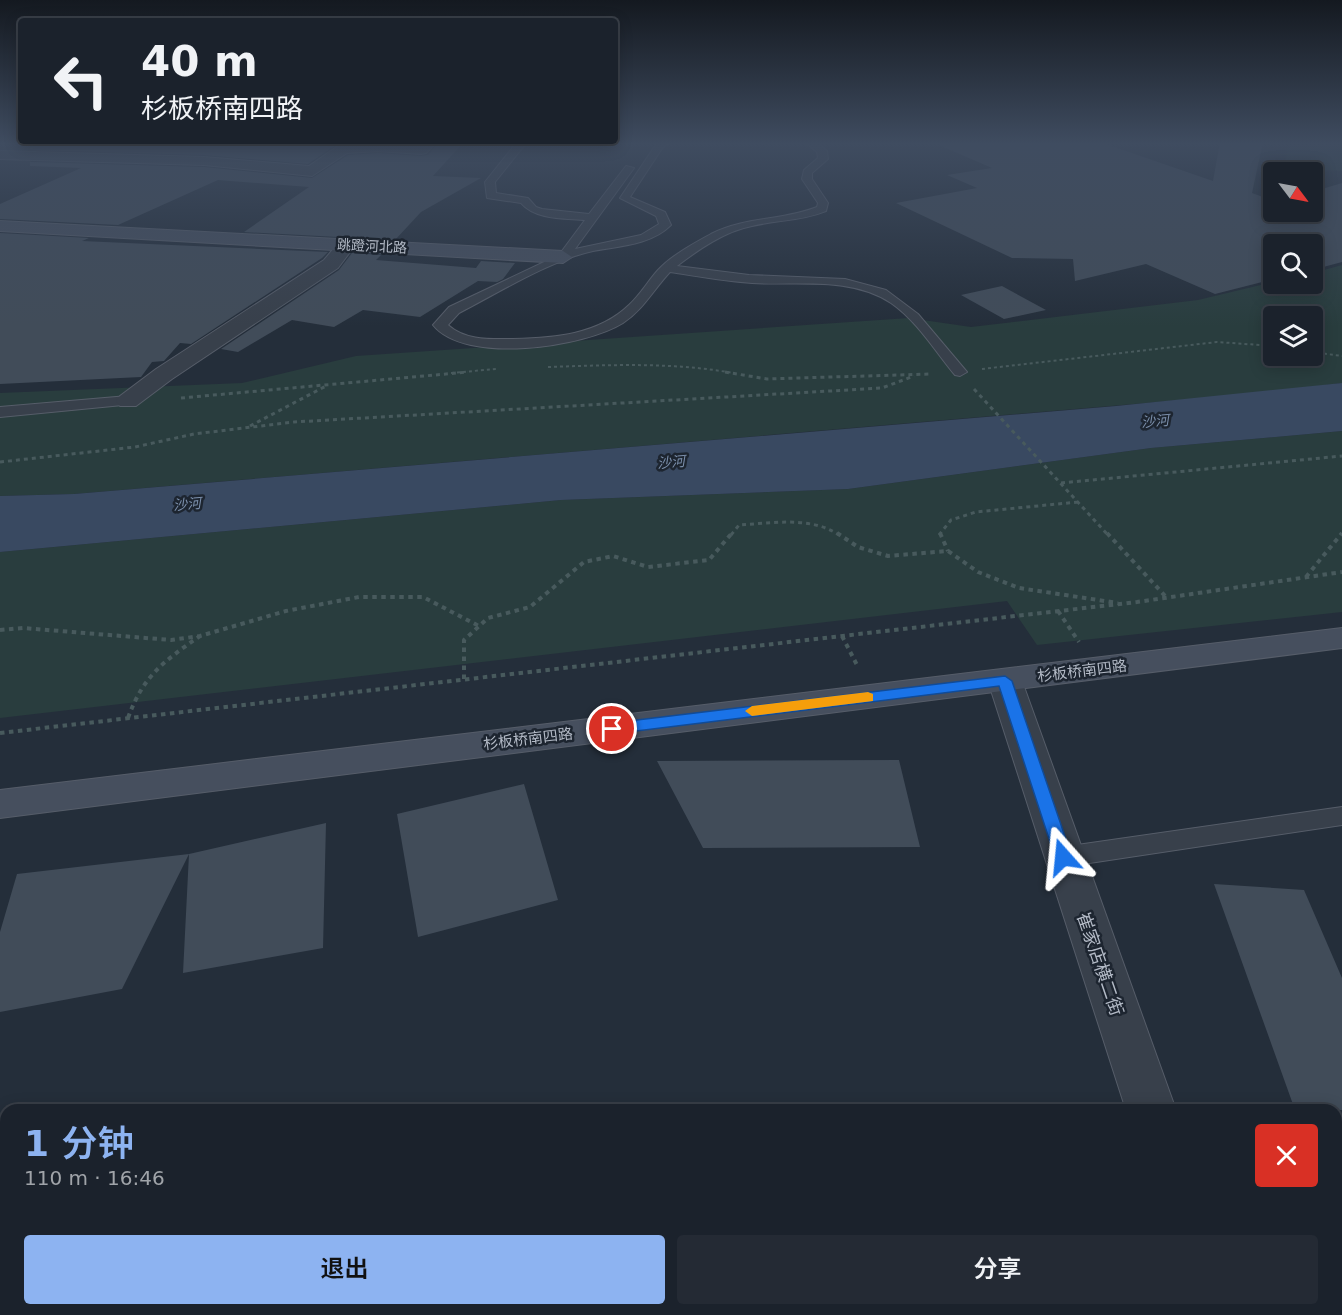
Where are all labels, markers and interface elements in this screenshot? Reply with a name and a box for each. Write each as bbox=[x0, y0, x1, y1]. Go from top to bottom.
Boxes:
text: 40 m bbox=[141, 37, 258, 86]
icon: left bbox=[42, 42, 120, 120]
text: 杉板桥南四路 bbox=[141, 93, 303, 124]
north arrow bbox=[1263, 162, 1323, 222]
map controls bbox=[1263, 162, 1323, 366]
button: search bbox=[1263, 234, 1323, 294]
street label: 跳蹬河北路 bbox=[337, 236, 407, 256]
button: layers bbox=[1263, 306, 1323, 366]
water label: 沙河 bbox=[1140, 412, 1173, 430]
water label: 沙河 bbox=[656, 453, 689, 471]
water label: 沙河 bbox=[172, 495, 205, 513]
street label: 杉板桥南四路 bbox=[1036, 657, 1128, 685]
pin bbox=[586, 703, 637, 754]
icon: arrive bbox=[595, 712, 628, 745]
street label: 杉板桥南四路 bbox=[482, 725, 574, 753]
position arrow bbox=[1031, 825, 1095, 889]
street label: 崔家店横二街 bbox=[1073, 909, 1128, 1018]
text: 1 分钟 bbox=[24, 1123, 134, 1164]
button: close bbox=[1255, 1124, 1318, 1187]
text: 110 m · 16:46 bbox=[24, 1166, 165, 1190]
button: 退出 bbox=[24, 1235, 665, 1304]
button: 分享 bbox=[677, 1235, 1318, 1304]

